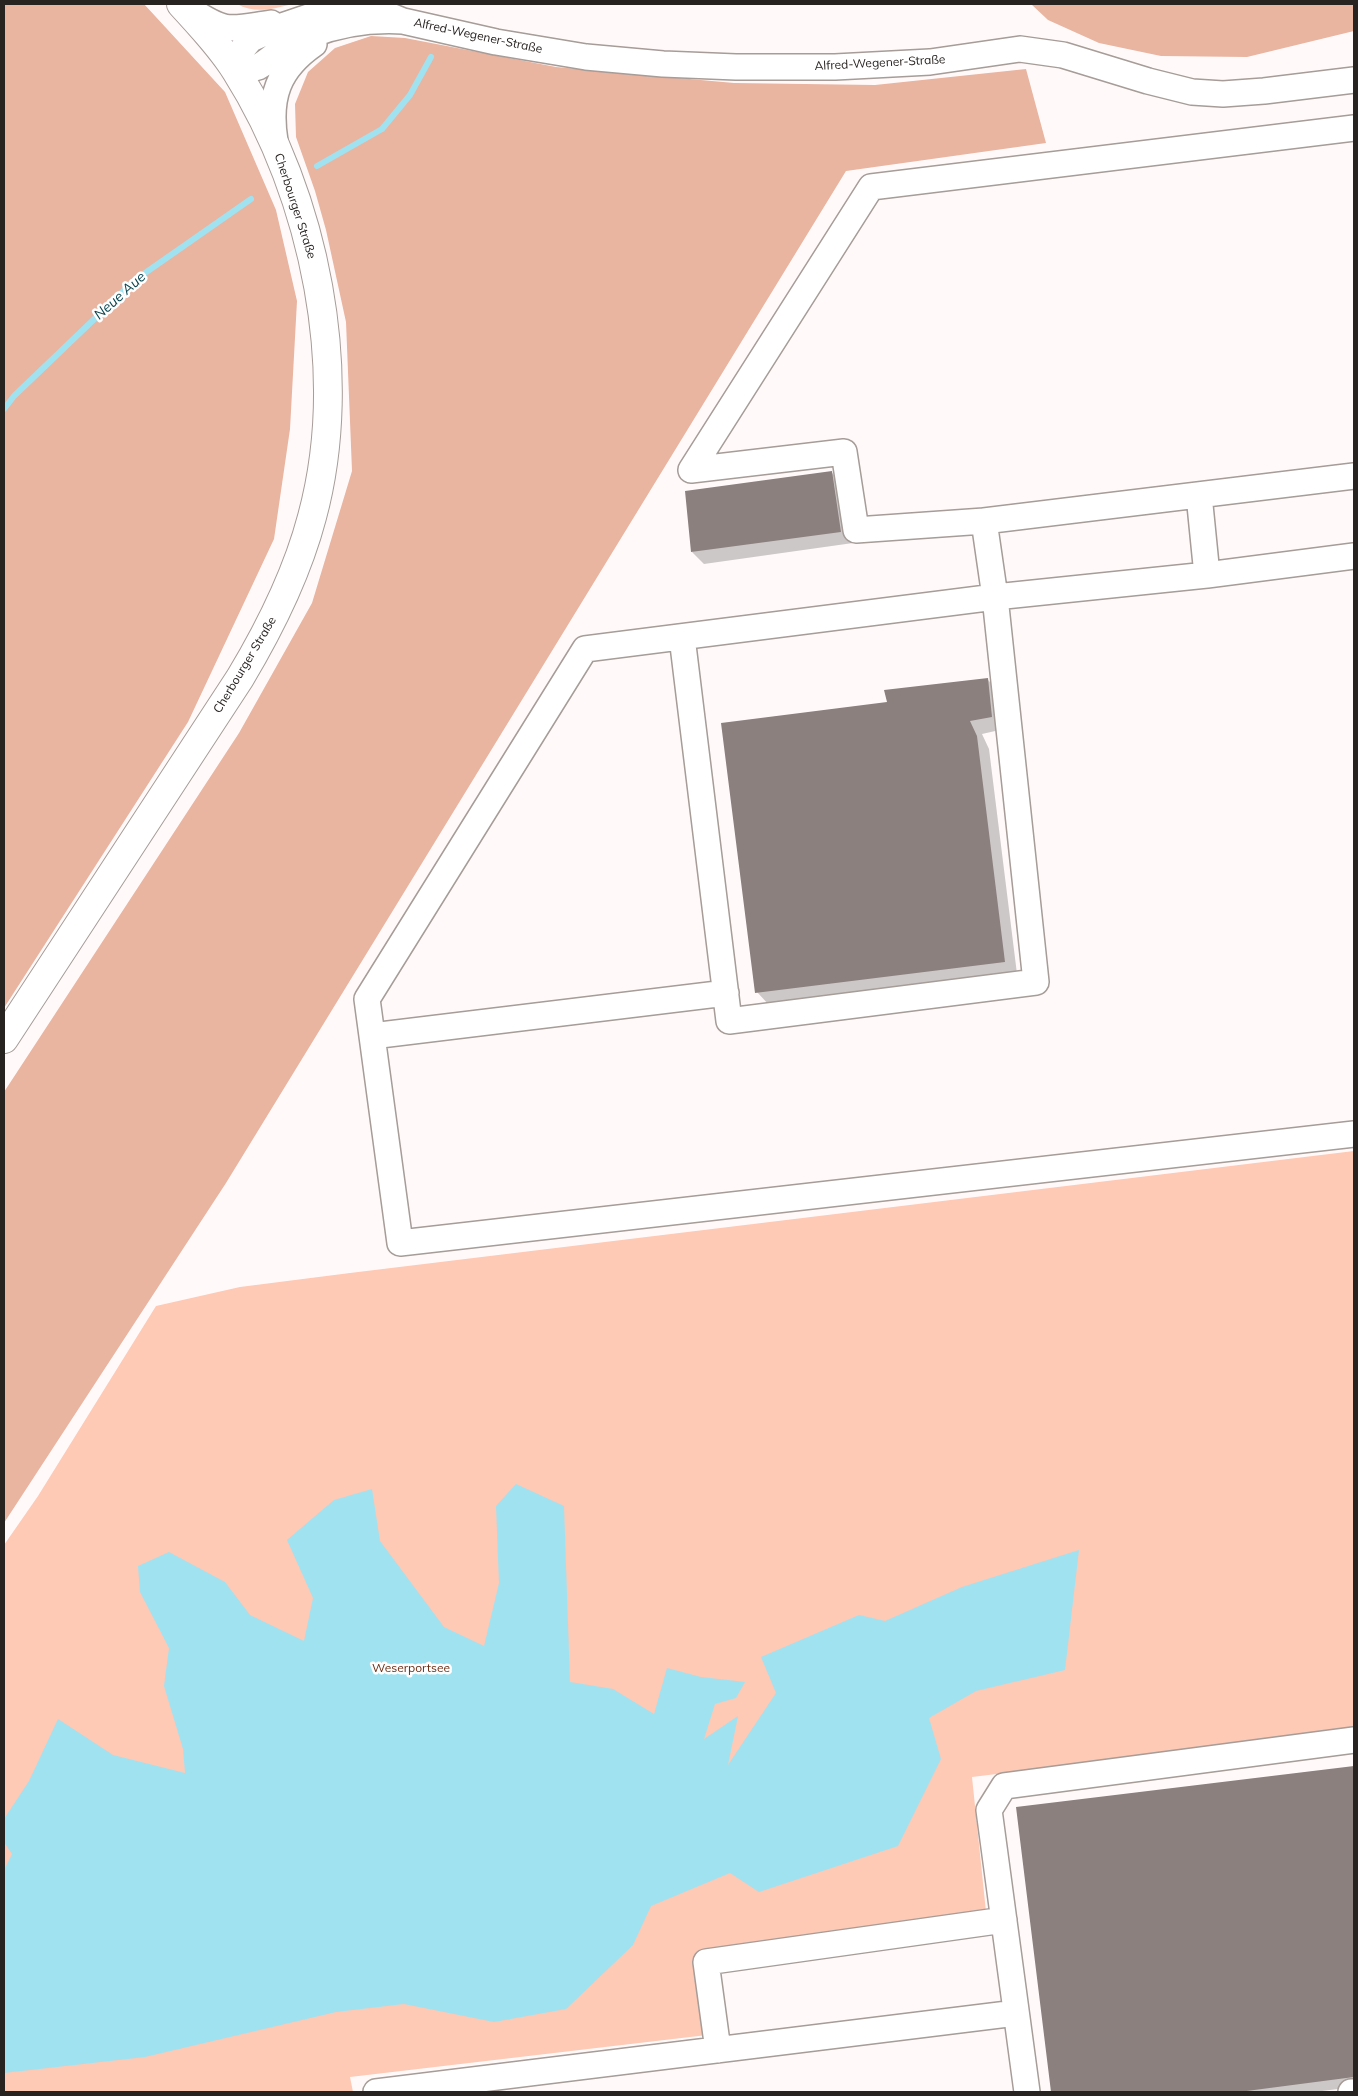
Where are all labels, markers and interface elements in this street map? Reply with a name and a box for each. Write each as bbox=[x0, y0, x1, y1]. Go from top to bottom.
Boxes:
street label: Alfred-Wegener-Straße bbox=[412, 15, 544, 57]
street label: Alfred-Wegener-Straße bbox=[814, 52, 946, 74]
street label: Cherbourger Straße bbox=[271, 152, 319, 260]
water label: Neue Aue bbox=[91, 269, 149, 323]
street label: Cherbourger Straße bbox=[211, 614, 279, 716]
park label: Weserportsee bbox=[372, 1661, 450, 1675]

